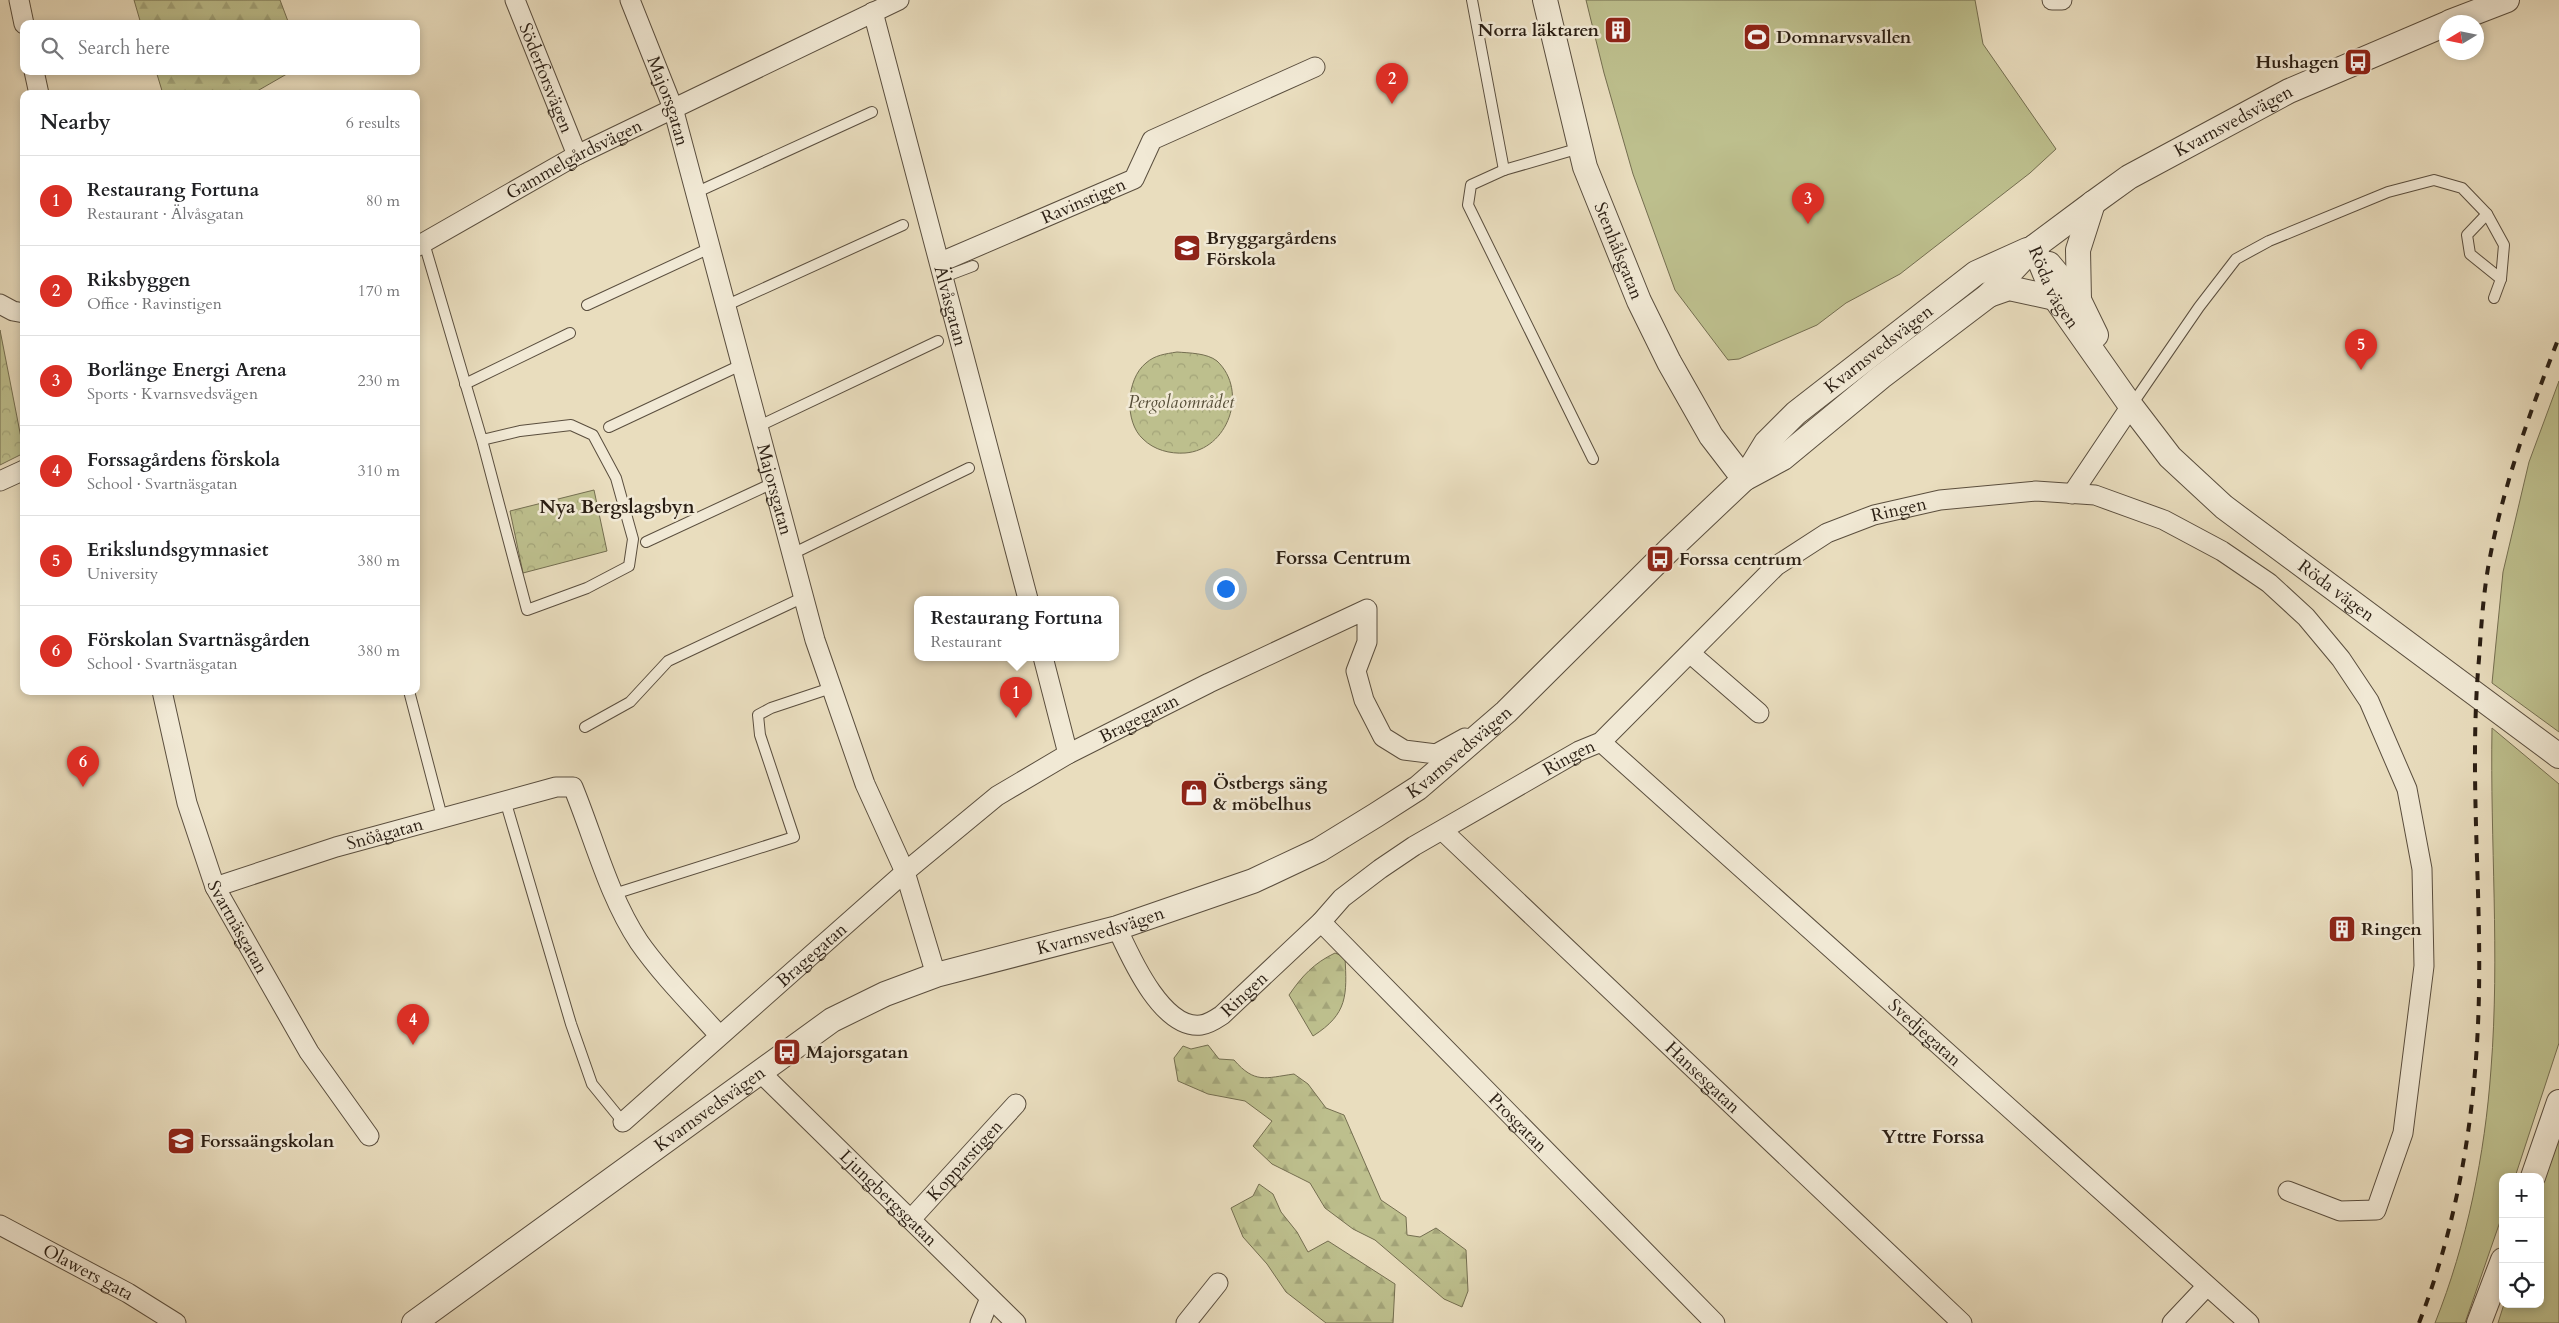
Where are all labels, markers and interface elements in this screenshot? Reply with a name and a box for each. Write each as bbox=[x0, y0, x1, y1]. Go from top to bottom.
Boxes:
building icon: Norra läktaren bbox=[1603, 15, 1633, 45]
north arrow bbox=[2439, 15, 2484, 60]
place label: Norra läktaren bbox=[1478, 18, 1599, 43]
street label: Söderforsvägen bbox=[513, 19, 580, 137]
search box bbox=[20, 20, 420, 75]
sports icon: Domnarvsvallen bbox=[1742, 22, 1772, 52]
place label: Domnarvsvallen bbox=[1776, 25, 1912, 50]
icon: search bbox=[38, 34, 66, 62]
text: Search here bbox=[78, 35, 170, 61]
bus stop icon: Hushagen bbox=[2343, 47, 2373, 77]
place label: Hushagen bbox=[2256, 50, 2339, 75]
street label: Majorsgatan bbox=[641, 52, 695, 149]
pin: 2 bbox=[1376, 63, 1408, 104]
street label: Kvarnsvedsvägen bbox=[2169, 78, 2298, 163]
text: Nearby bbox=[40, 108, 111, 137]
text: 6 results bbox=[346, 112, 400, 134]
street label: Gammelgårdsvägen bbox=[501, 113, 647, 205]
street label: Ravinstigen bbox=[1037, 171, 1130, 230]
text: Restaurang Fortuna bbox=[87, 177, 259, 203]
pin: 3 bbox=[1792, 183, 1824, 224]
text: 1 bbox=[52, 190, 60, 212]
text: 80 m bbox=[366, 190, 400, 212]
street label: Stenhålsgatan bbox=[1588, 198, 1650, 304]
text: Restaurant · Älvåsgatan bbox=[87, 203, 244, 225]
place label: Bryggargårdens Förskola bbox=[1206, 226, 1337, 272]
school or university icon: Bryggargårdens Förskola bbox=[1172, 233, 1202, 263]
street label: Röda vägen bbox=[2022, 242, 2086, 334]
street label: Älvåsgatan bbox=[928, 263, 973, 349]
text: Riksbyggen bbox=[87, 267, 190, 293]
text: 2 bbox=[52, 280, 60, 302]
text: 170 m bbox=[358, 280, 400, 302]
text: Office · Ravinstigen bbox=[87, 293, 222, 315]
street label: Kvarnsvedsvägen bbox=[1819, 298, 1939, 399]
pin: 5 bbox=[2345, 329, 2377, 370]
text: Borlänge Energi Arena bbox=[87, 357, 287, 383]
text: 3 bbox=[52, 370, 60, 392]
text: 230 m bbox=[358, 370, 400, 392]
text: Sports · Kvarnsvedsvägen bbox=[87, 383, 258, 405]
park label: Pergolaområdet bbox=[1128, 390, 1235, 415]
street label: Majorsgatan bbox=[751, 441, 799, 539]
text: Forssagårdens förskola bbox=[87, 447, 280, 473]
text: 4 bbox=[52, 460, 60, 482]
text: 310 m bbox=[358, 460, 400, 482]
text: School · Svartnäsgatan bbox=[87, 473, 237, 495]
street label: Ringen bbox=[1869, 491, 1930, 528]
district label: Nya Bergslagsbyn bbox=[539, 494, 696, 520]
text: Erikslundsgymnasiet bbox=[87, 537, 269, 563]
bus stop icon: Forssa centrum bbox=[1645, 544, 1675, 574]
district label: Forssa Centrum bbox=[1275, 545, 1411, 571]
place label: Forssa centrum bbox=[1679, 547, 1802, 572]
text: 5 bbox=[52, 550, 60, 572]
text: 380 m bbox=[358, 550, 400, 572]
street label: Röda vägen bbox=[2293, 554, 2381, 628]
text: University bbox=[87, 563, 158, 585]
your location bbox=[1213, 576, 1239, 602]
popup bbox=[914, 596, 1119, 661]
text: Restaurang Fortuna bbox=[930, 605, 1103, 631]
text: Förskolan Svartnäsgården bbox=[87, 627, 310, 653]
text: Restaurant bbox=[930, 631, 1002, 653]
text: 6 bbox=[52, 640, 60, 662]
text: 380 m bbox=[358, 640, 400, 662]
text: School · Svartnäsgatan bbox=[87, 653, 237, 675]
pin: 1 bbox=[1000, 677, 1032, 718]
street label: Bragegatan bbox=[1095, 687, 1184, 749]
street label: Kvarnsvedsvägen bbox=[1402, 699, 1518, 805]
street label: Ringen bbox=[1538, 733, 1600, 782]
pin: 6 bbox=[67, 746, 99, 787]
place label: Östbergs säng & möbelhus bbox=[1213, 771, 1327, 817]
shop icon: Östbergs säng & möbelhus bbox=[1179, 778, 1209, 808]
street label: Snöågatan bbox=[344, 811, 427, 856]
street label: Svartnäsgatan bbox=[201, 877, 275, 979]
street label: Kvarnsvedsvägen bbox=[1034, 900, 1168, 961]
building icon: Ringen bbox=[2327, 914, 2357, 944]
street label: Bragegatan bbox=[771, 916, 853, 993]
place label: Ringen bbox=[2361, 917, 2422, 942]
street label: Ringen bbox=[1215, 965, 1274, 1023]
street label: Svedjegatan bbox=[1883, 993, 1968, 1073]
pin: 4 bbox=[397, 1004, 429, 1045]
street label: Hansesgatan bbox=[1660, 1036, 1746, 1120]
bus stop icon: Majorsgatan bbox=[772, 1037, 802, 1067]
place label: Majorsgatan bbox=[806, 1040, 909, 1065]
street label: Kvarnsvedsvägen bbox=[649, 1060, 771, 1158]
street label: Prosgatan bbox=[1483, 1087, 1554, 1158]
street label: Kopparstigen bbox=[921, 1114, 1009, 1206]
district label: Yttre Forssa bbox=[1882, 1124, 1985, 1150]
school or university icon: Forssaängskolan bbox=[166, 1126, 196, 1156]
place label: Forssaängskolan bbox=[200, 1129, 335, 1154]
street label: Ljungbergsgatan bbox=[834, 1144, 944, 1252]
map controls bbox=[2499, 1173, 2544, 1308]
button: + bbox=[2499, 1173, 2544, 1218]
button: − bbox=[2499, 1218, 2544, 1263]
street label: Olawers gata bbox=[39, 1238, 139, 1306]
button: locate bbox=[2499, 1263, 2544, 1308]

